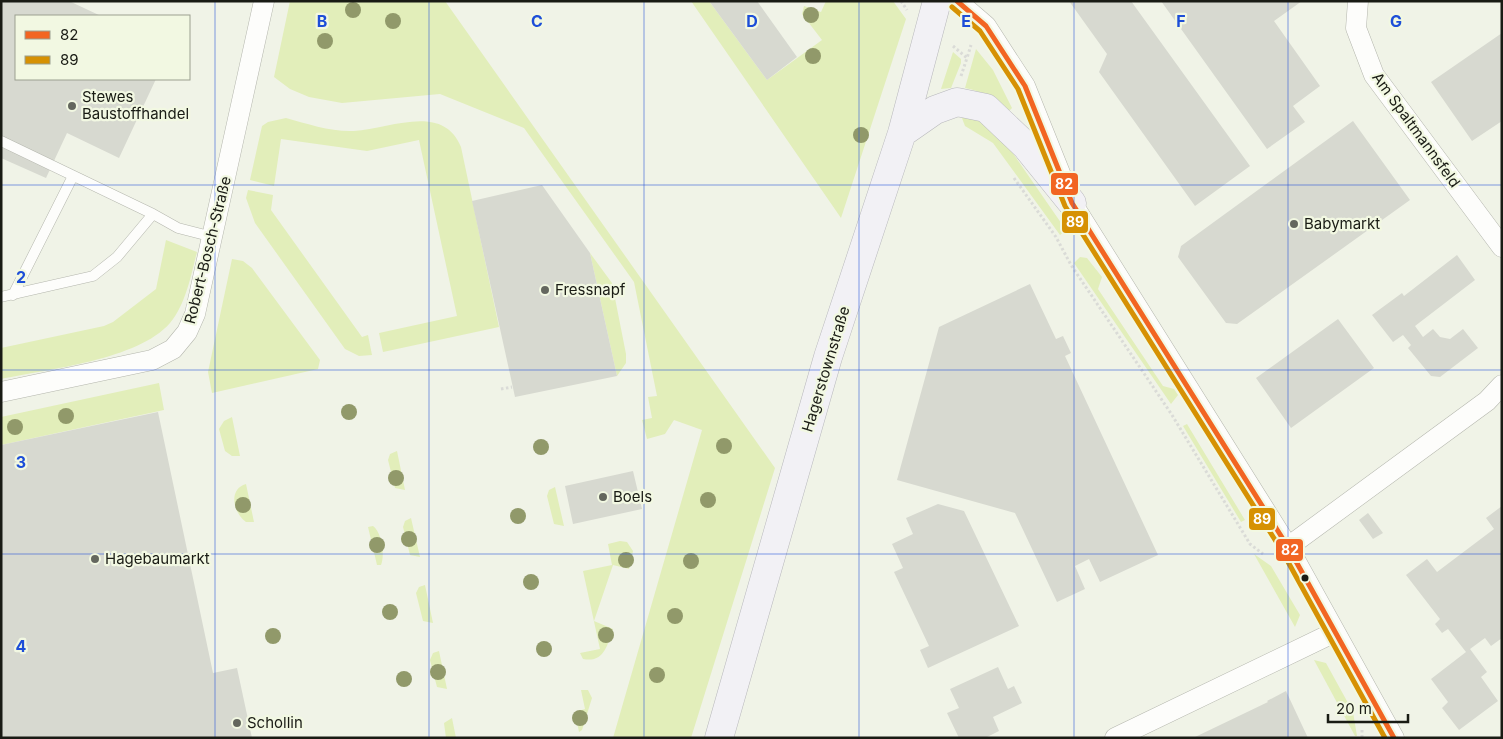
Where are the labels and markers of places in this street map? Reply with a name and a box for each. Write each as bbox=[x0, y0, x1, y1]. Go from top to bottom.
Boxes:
place label: Stewes Baustoffhandel bbox=[82, 87, 189, 123]
marker: Stewes Baustoffhandel bbox=[66, 100, 78, 112]
place label: Babymarkt bbox=[1304, 214, 1380, 233]
marker: Babymarkt bbox=[1288, 218, 1300, 230]
place label: Fressnapf bbox=[555, 280, 626, 299]
marker: Fressnapf bbox=[539, 284, 551, 296]
place label: Boels bbox=[613, 487, 652, 506]
marker: Boels bbox=[597, 491, 609, 503]
place label: Hagebaumarkt bbox=[105, 549, 210, 568]
marker: Hagebaumarkt bbox=[89, 553, 101, 565]
unlabelled marker bbox=[1300, 573, 1310, 583]
place label: Schollin bbox=[247, 713, 303, 732]
marker: Schollin bbox=[231, 717, 243, 729]

